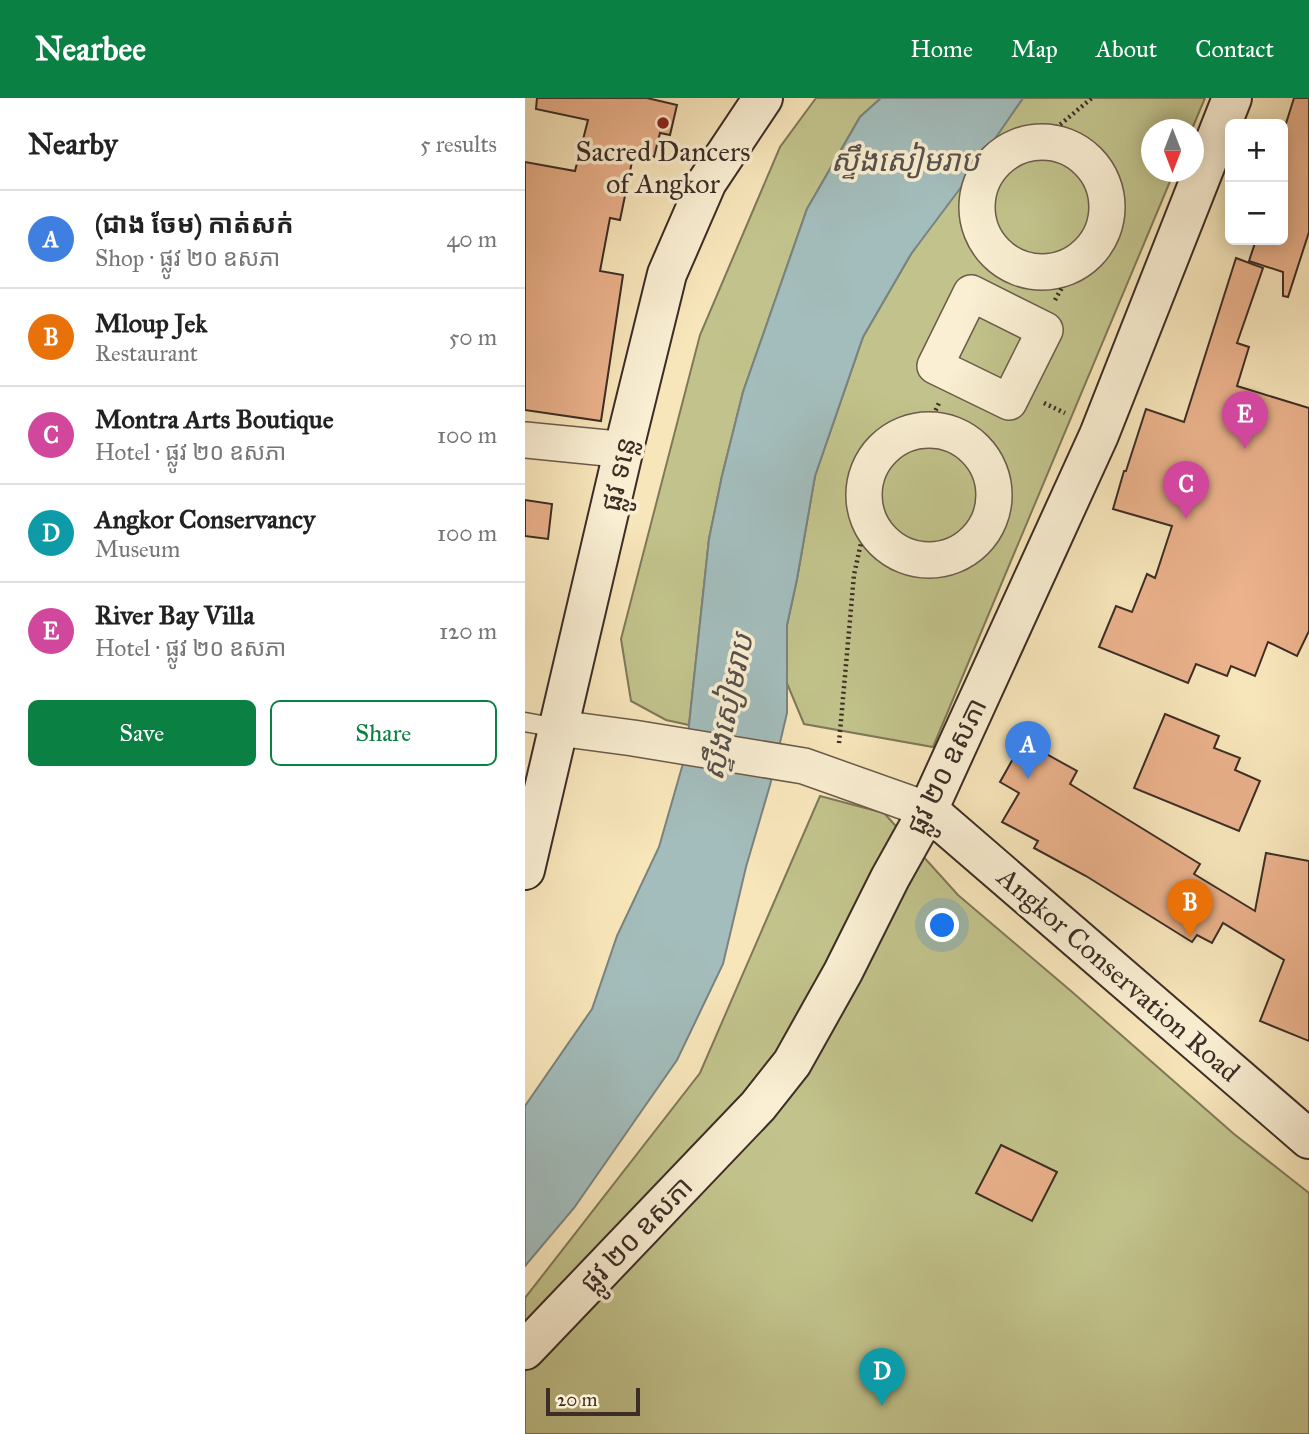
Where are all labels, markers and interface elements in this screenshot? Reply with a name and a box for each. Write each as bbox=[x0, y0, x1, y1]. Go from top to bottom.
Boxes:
text: Nearbee bbox=[35, 29, 146, 69]
text: Home bbox=[910, 34, 973, 64]
text: Map bbox=[1011, 34, 1058, 64]
text: About bbox=[1096, 34, 1157, 64]
text: Contact bbox=[1195, 34, 1274, 64]
marker: Sacred Dancers of Angkor bbox=[655, 115, 671, 131]
north arrow bbox=[1141, 119, 1204, 182]
map controls bbox=[1225, 119, 1288, 245]
button: + bbox=[1225, 119, 1288, 182]
text: Nearby bbox=[28, 126, 118, 162]
text: 5 results bbox=[420, 130, 497, 158]
place label: Sacred Dancers of Angkor bbox=[575, 134, 751, 201]
water label: ស្ទឹងសៀមរាប bbox=[831, 141, 982, 180]
button: − bbox=[1225, 182, 1288, 245]
text: (ជាង ចែម) កាត់សក់ bbox=[95, 208, 294, 240]
text: A bbox=[43, 225, 59, 253]
text: 40 m bbox=[447, 225, 497, 253]
text: Shop · ផ្លូវ ២០ ឧសភា bbox=[95, 244, 280, 272]
text: Mloup Jek bbox=[95, 307, 207, 339]
text: B bbox=[43, 323, 59, 351]
text: 50 m bbox=[449, 323, 497, 351]
text: Restaurant bbox=[95, 339, 198, 367]
pin: E bbox=[1222, 391, 1268, 449]
text: Montra Arts Boutique bbox=[95, 403, 334, 435]
text: C bbox=[43, 421, 59, 449]
text: 100 m bbox=[437, 421, 497, 449]
street label: ផ្លូវ ទន្លេ bbox=[593, 433, 651, 517]
text: Hotel · ផ្លូវ ២០ ឧសភា bbox=[95, 438, 286, 466]
pin: C bbox=[1163, 461, 1209, 519]
text: Angkor Conservancy bbox=[95, 503, 315, 535]
text: D bbox=[42, 519, 60, 547]
text: 100 m bbox=[437, 519, 497, 547]
text: Museum bbox=[95, 535, 180, 563]
text: River Bay Villa bbox=[95, 599, 254, 631]
text: E bbox=[43, 617, 59, 645]
text: 120 m bbox=[439, 617, 497, 645]
water label: ស្ទឹងសៀមរាប bbox=[693, 627, 762, 784]
text: Hotel · ផ្លូវ ២០ ឧសភា bbox=[95, 634, 286, 662]
street label: ផ្លូវ ២០ ឧសភា bbox=[898, 692, 1001, 843]
button: Save bbox=[28, 700, 256, 766]
button: Share bbox=[270, 700, 497, 766]
pin: A bbox=[1005, 721, 1051, 779]
street label: Angkor Conservation Road bbox=[990, 859, 1247, 1089]
pin: B bbox=[1167, 879, 1213, 937]
your location bbox=[925, 908, 959, 942]
street label: ផ្លូវ ២០ ឧសភា bbox=[573, 1169, 705, 1305]
pin: D bbox=[859, 1348, 905, 1406]
scale bar bbox=[546, 1385, 641, 1417]
text: 20 m bbox=[557, 1388, 598, 1411]

